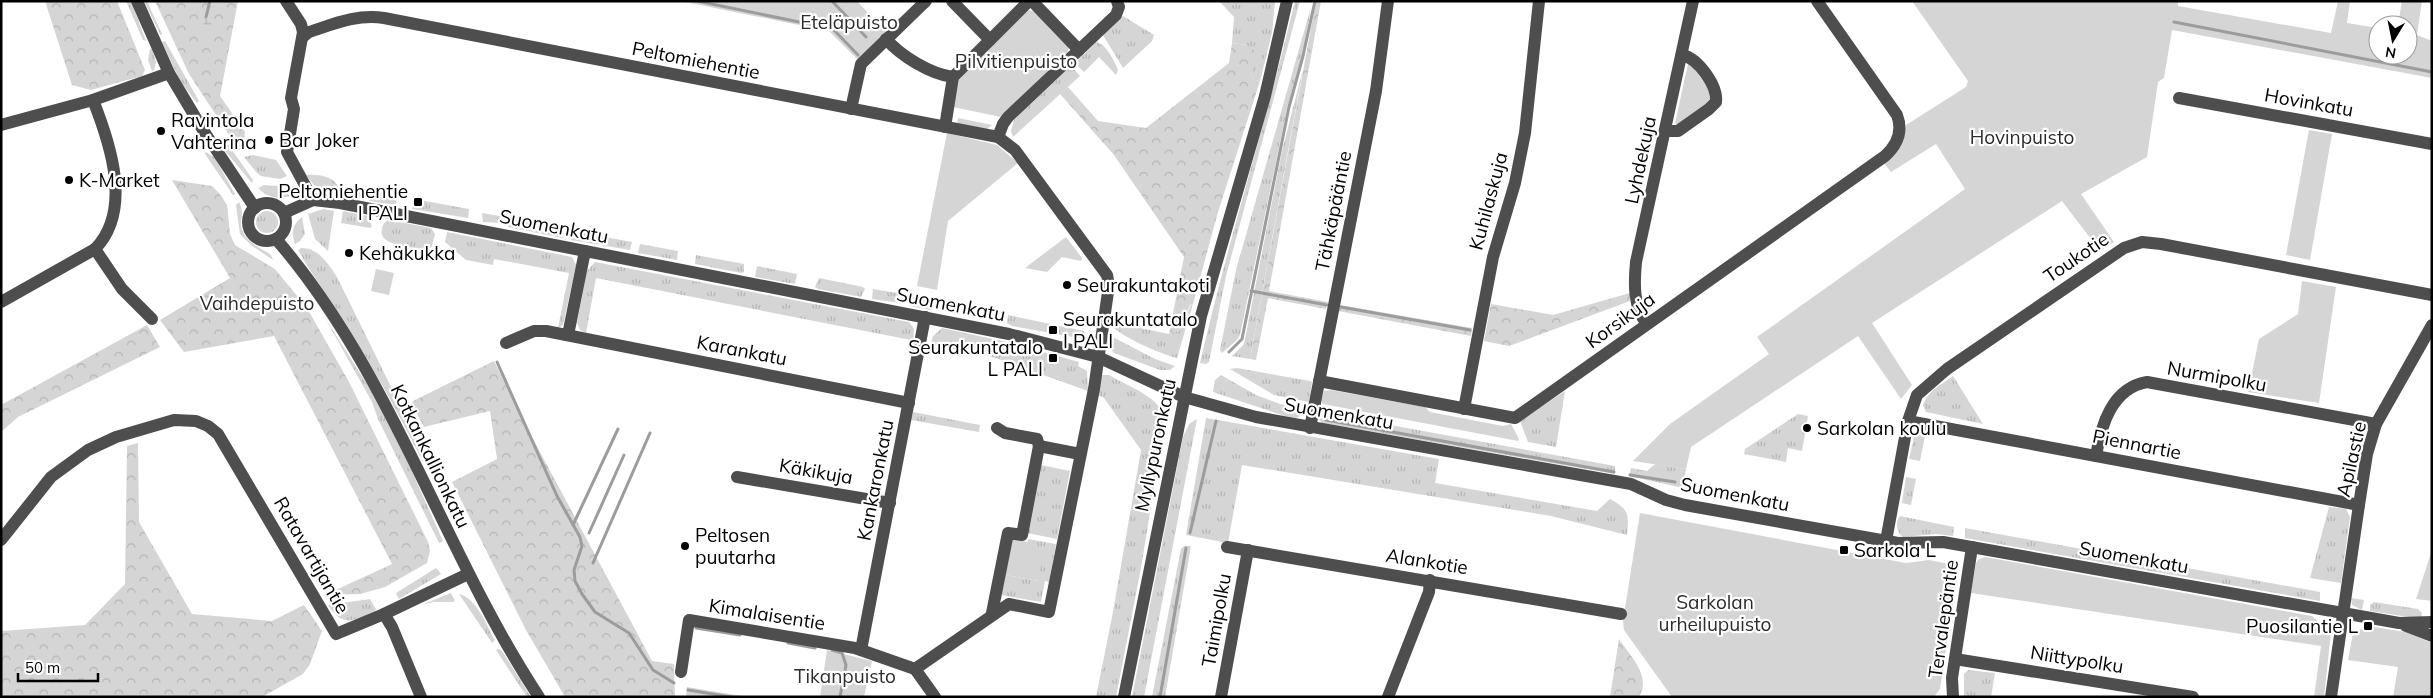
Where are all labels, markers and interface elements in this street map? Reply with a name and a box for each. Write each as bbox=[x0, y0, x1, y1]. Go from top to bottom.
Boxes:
park label: Eteläpuisto bbox=[800, 10, 898, 34]
north arrow bbox=[2368, 15, 2418, 65]
street label: Peltomiehentie bbox=[630, 36, 762, 84]
text: N bbox=[2384, 43, 2398, 63]
park label: Pilvitienpuisto bbox=[955, 49, 1077, 73]
street label: Hovinkatu bbox=[2263, 82, 2355, 122]
place label: Ravintola Vahterina bbox=[171, 108, 257, 154]
street label: Lyhdekuja bbox=[1619, 114, 1661, 206]
marker: Ravintola Vahterina bbox=[155, 125, 167, 137]
park label: Hovinpuisto bbox=[1970, 125, 2074, 149]
place label: Bar Joker bbox=[279, 128, 359, 152]
marker: Bar Joker bbox=[263, 134, 275, 146]
street label: Tähkäpääntie bbox=[1310, 149, 1356, 273]
street label: Kuhilaskuja bbox=[1463, 149, 1513, 253]
place label: K-Market bbox=[79, 168, 160, 192]
marker: K-Market bbox=[63, 174, 75, 186]
place label: Peltomiehentie I PALI bbox=[278, 179, 408, 225]
marker: Peltomiehentie I PALI bbox=[412, 196, 424, 208]
street label: Suomenkatu bbox=[497, 204, 611, 248]
street label: Toukotie bbox=[2039, 226, 2113, 288]
place label: Kehäkukka bbox=[359, 241, 455, 265]
marker: Kehäkukka bbox=[343, 247, 355, 259]
place label: Seurakuntakoti bbox=[1077, 273, 1210, 297]
marker: Seurakuntakoti bbox=[1061, 279, 1073, 291]
street label: Suomenkatu bbox=[894, 282, 1008, 326]
street label: Korsikuja bbox=[1581, 287, 1659, 353]
park label: Vaihdepuisto bbox=[200, 291, 314, 315]
place label: Seurakuntatalo I PALI bbox=[1063, 307, 1198, 353]
marker: Seurakuntatalo I PALI bbox=[1047, 324, 1059, 336]
street label: Karankatu bbox=[695, 329, 789, 371]
place label: Seurakuntatalo L PALI bbox=[908, 335, 1043, 381]
marker: Seurakuntatalo L PALI bbox=[1047, 352, 1059, 364]
street label: Nurmipolku bbox=[2165, 355, 2269, 397]
street label: Myllypuronkatu bbox=[1129, 376, 1181, 514]
street label: Kotkankallionkatu bbox=[386, 380, 476, 532]
street label: Suomenkatu bbox=[1282, 392, 1396, 434]
place label: Sarkolan koulu bbox=[1817, 416, 1946, 440]
street label: Kankaronkatu bbox=[851, 417, 899, 543]
street label: Apilastie bbox=[2331, 419, 2371, 499]
marker: Sarkolan koulu bbox=[1801, 422, 1813, 434]
street label: Piennartie bbox=[2091, 424, 2183, 464]
street label: Käkikuja bbox=[777, 453, 855, 489]
street label: Suomenkatu bbox=[1678, 472, 1792, 516]
street label: Ratavartijantie bbox=[269, 492, 355, 618]
place label: Peltosen puutarha bbox=[695, 523, 776, 569]
street label: Suomenkatu bbox=[2077, 536, 2191, 578]
place label: Sarkola L bbox=[1854, 538, 1936, 562]
marker: Peltosen puutarha bbox=[679, 540, 691, 552]
street label: Alankotie bbox=[1384, 543, 1470, 579]
marker: Sarkola L bbox=[1838, 544, 1850, 556]
street label: Tervalepäntie bbox=[1923, 558, 1963, 680]
street label: Taimipolku bbox=[1196, 571, 1236, 669]
park label: Sarkolan urheilupuisto bbox=[1659, 590, 1771, 636]
street label: Kimalaisentie bbox=[707, 593, 827, 635]
place label: Puosilantie L bbox=[2246, 614, 2359, 638]
marker: Puosilantie L bbox=[2362, 620, 2374, 632]
street label: Niittypolku bbox=[2029, 640, 2125, 678]
scale bar bbox=[18, 650, 98, 682]
text: 50 m bbox=[25, 658, 60, 677]
park label: Tikanpuisto bbox=[794, 664, 896, 688]

